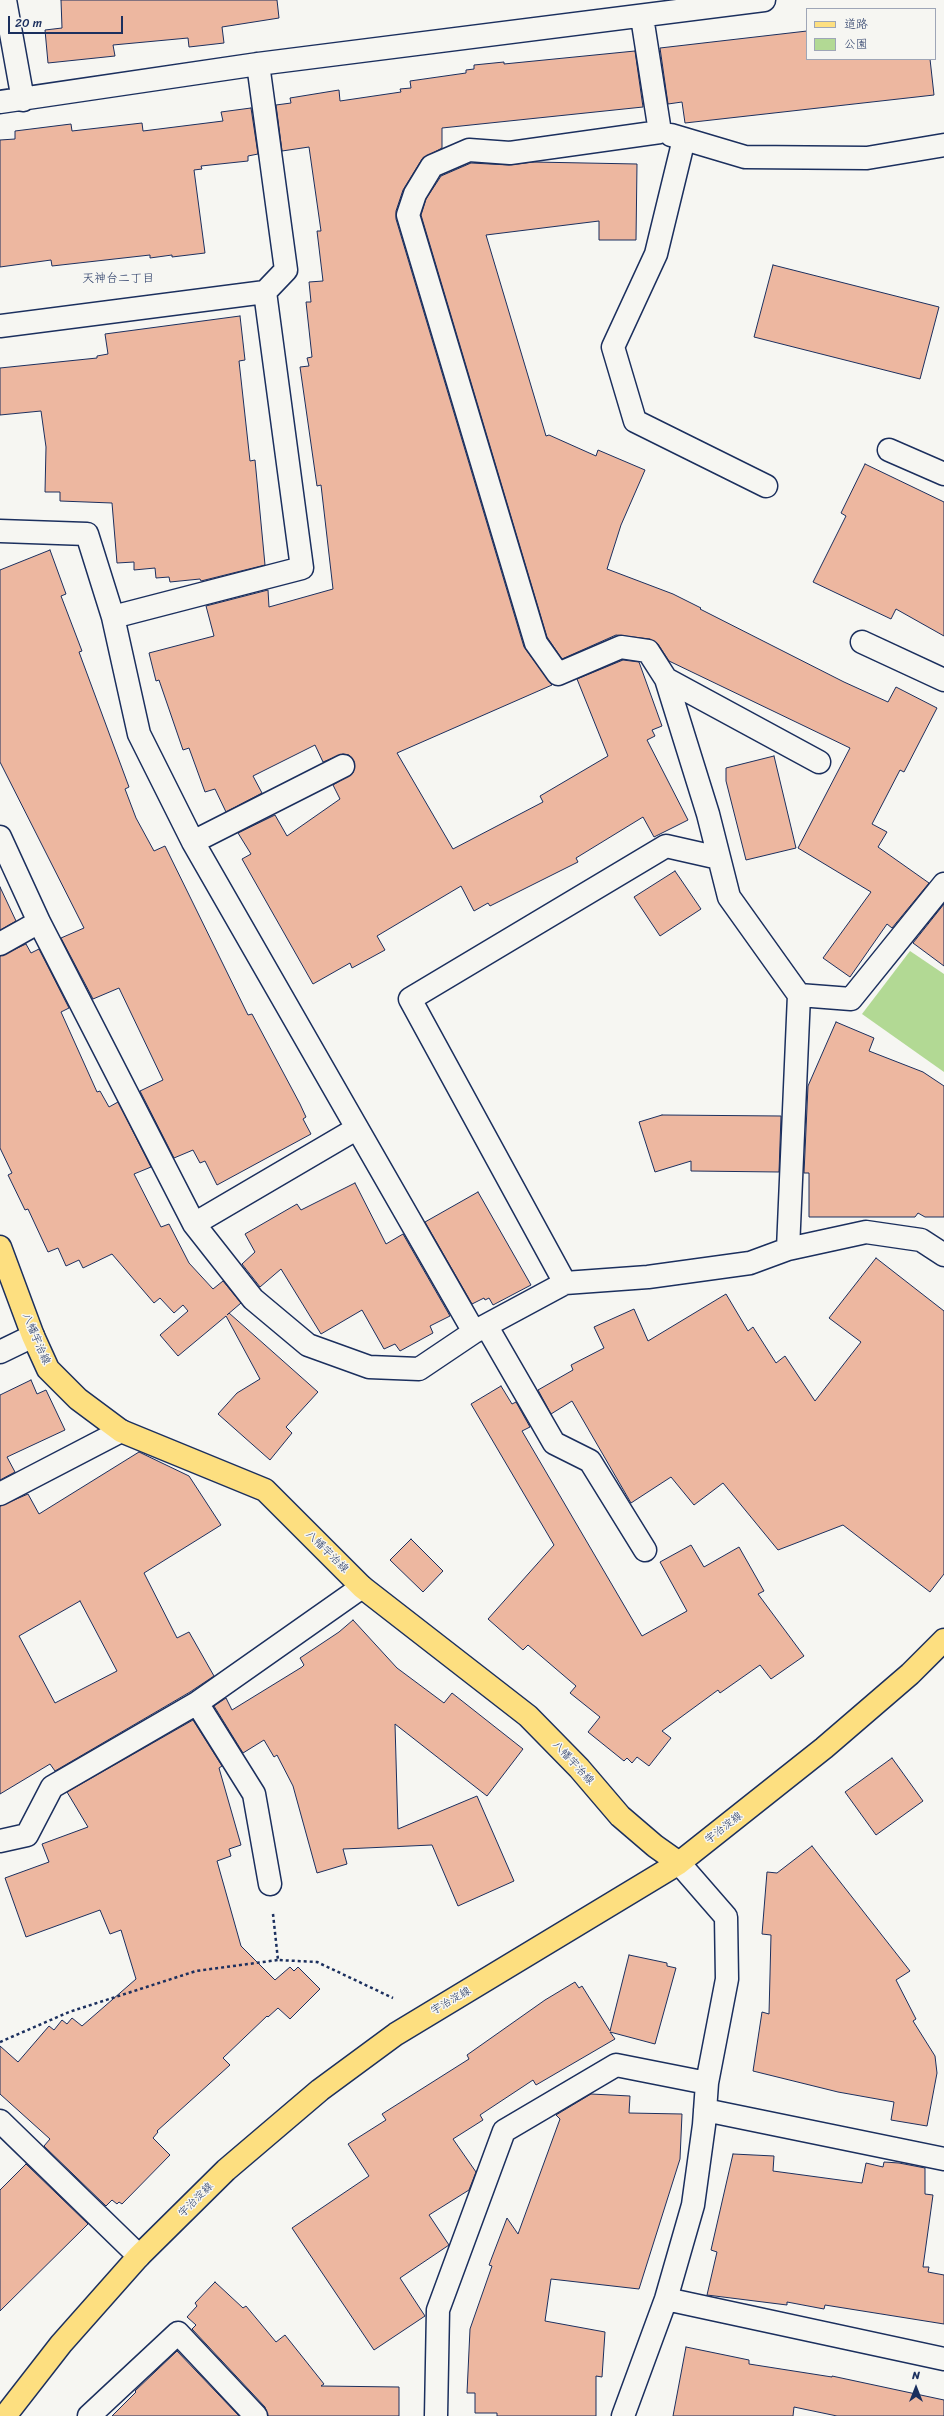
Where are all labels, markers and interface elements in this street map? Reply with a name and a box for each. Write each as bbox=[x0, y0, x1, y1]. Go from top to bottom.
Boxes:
scale bar bbox=[10, 8, 125, 34]
legend bbox=[806, 8, 936, 60]
text: 20 m bbox=[15, 12, 42, 34]
text: 道路 bbox=[844, 13, 868, 35]
text: 公園 bbox=[844, 33, 868, 55]
district label: 天神台二丁目 bbox=[82, 272, 154, 286]
street label: 八幡宇治線 bbox=[19, 1311, 53, 1367]
street label: 八幡宇治線 bbox=[303, 1528, 351, 1576]
street label: 八幡宇治線 bbox=[549, 1738, 597, 1788]
street label: 宇治淀線 bbox=[703, 1809, 745, 1847]
street label: 宇治淀線 bbox=[429, 1984, 473, 2018]
street label: 宇治淀線 bbox=[176, 2180, 216, 2220]
text: N bbox=[912, 2366, 920, 2385]
north arrow bbox=[896, 2368, 936, 2408]

